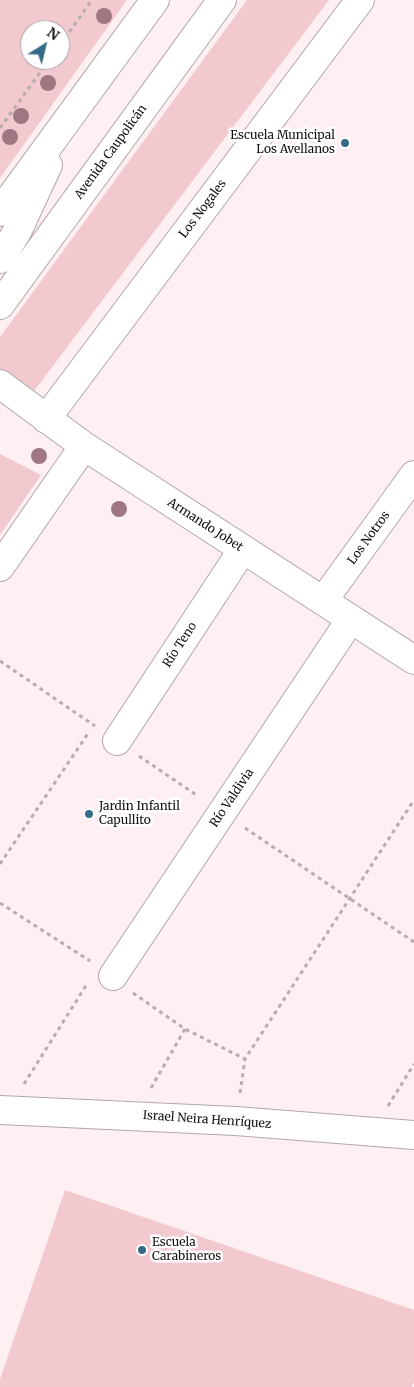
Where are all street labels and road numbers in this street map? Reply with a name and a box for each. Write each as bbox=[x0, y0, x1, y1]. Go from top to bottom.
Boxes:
street label: Avenida Caupolicán bbox=[72, 102, 150, 202]
street label: Los Nogales bbox=[176, 177, 230, 241]
street label: Armando Jobet bbox=[165, 495, 245, 555]
street label: Los Notros bbox=[345, 509, 393, 567]
street label: Río Teno bbox=[160, 620, 200, 670]
street label: Río Valdivia bbox=[207, 766, 257, 830]
street label: Israel Neira Henríquez bbox=[142, 1108, 272, 1132]

